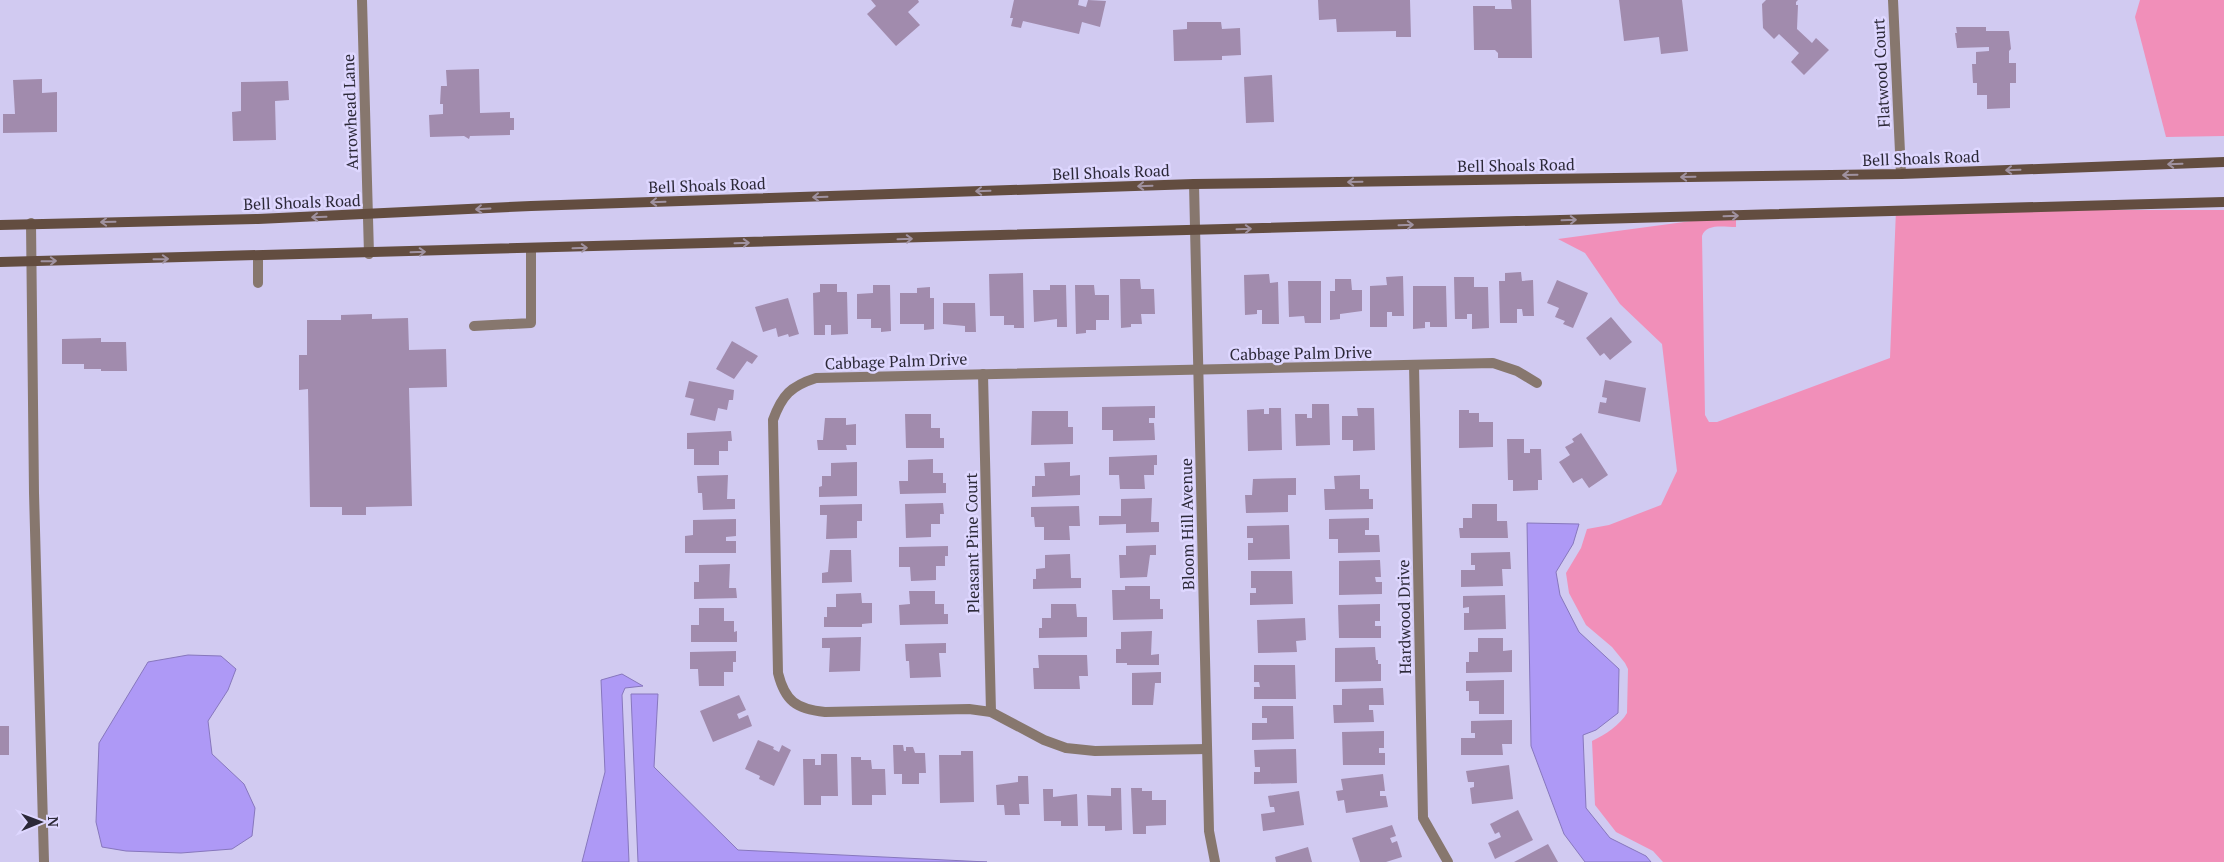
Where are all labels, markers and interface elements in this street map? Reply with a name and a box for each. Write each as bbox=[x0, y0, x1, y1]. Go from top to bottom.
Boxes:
street label: Flatwood Court bbox=[1867, 18, 1895, 128]
street label: Arrowhead Lane bbox=[337, 54, 363, 170]
street label: Bell Shoals Road bbox=[1862, 145, 1980, 171]
street label: Bell Shoals Road bbox=[1457, 153, 1575, 177]
street label: Bell Shoals Road bbox=[1052, 159, 1170, 185]
one-way arrow bbox=[2168, 159, 2184, 169]
one-way arrow bbox=[2005, 165, 2021, 174]
one-way arrow bbox=[1843, 170, 1859, 179]
street label: Bell Shoals Road bbox=[648, 172, 766, 198]
one-way arrow bbox=[1680, 172, 1696, 182]
one-way arrow bbox=[1347, 177, 1364, 187]
one-way arrow bbox=[1137, 181, 1154, 191]
one-way arrow bbox=[975, 187, 991, 196]
street label: Bell Shoals Road bbox=[243, 189, 361, 215]
one-way arrow bbox=[813, 192, 829, 201]
one-way arrow bbox=[650, 197, 666, 206]
one-way arrow bbox=[475, 204, 491, 213]
one-way arrow bbox=[1722, 211, 1739, 221]
one-way arrow bbox=[311, 212, 328, 222]
one-way arrow bbox=[1560, 216, 1576, 225]
one-way arrow bbox=[100, 217, 116, 227]
one-way arrow bbox=[1398, 220, 1414, 230]
one-way arrow bbox=[1235, 225, 1251, 234]
one-way arrow bbox=[897, 234, 913, 243]
one-way arrow bbox=[734, 238, 750, 248]
one-way arrow bbox=[572, 243, 588, 252]
one-way arrow bbox=[409, 247, 425, 257]
one-way arrow bbox=[153, 254, 169, 263]
one-way arrow bbox=[40, 256, 56, 266]
street label: Cabbage Palm Drive bbox=[1230, 341, 1372, 365]
street label: Cabbage Palm Drive bbox=[824, 348, 968, 374]
street label: Bloom Hill Avenue bbox=[1175, 458, 1199, 590]
street label: Pleasant Pine Court bbox=[960, 472, 984, 614]
street label: Hardwood Drive bbox=[1392, 559, 1416, 675]
north arrow bbox=[15, 797, 65, 847]
text: N bbox=[44, 816, 63, 828]

